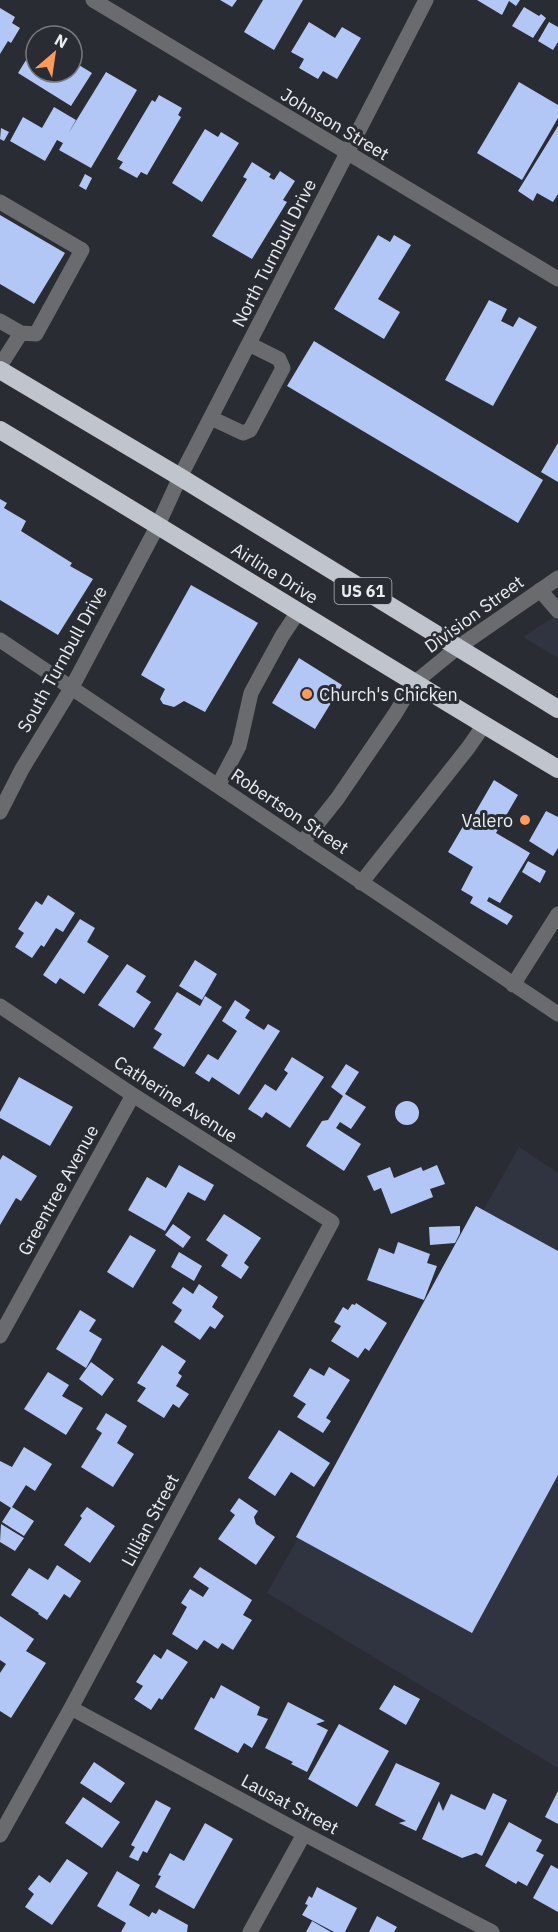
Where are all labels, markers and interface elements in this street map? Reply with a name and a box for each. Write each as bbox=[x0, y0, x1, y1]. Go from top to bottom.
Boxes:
north arrow bbox=[24, 24, 84, 84]
text: N bbox=[51, 29, 71, 52]
street label: Johnson Street bbox=[277, 83, 393, 165]
street label: North Turnbull Drive bbox=[227, 175, 321, 331]
street label: Airline Drive bbox=[227, 537, 323, 609]
street label: Division Street bbox=[420, 570, 528, 658]
road number: US 61 bbox=[334, 578, 392, 604]
street label: South Turnbull Drive bbox=[12, 581, 112, 736]
place label: Church's Chicken bbox=[319, 683, 458, 706]
marker: Church's Chicken bbox=[300, 687, 314, 701]
street label: Robertson Street bbox=[227, 763, 353, 859]
place label: Valero bbox=[462, 809, 513, 832]
marker: Valero bbox=[518, 813, 532, 827]
street label: Catherine Avenue bbox=[110, 1050, 242, 1148]
street label: Greentree Avenue bbox=[13, 1120, 103, 1259]
street label: Lillian Street bbox=[116, 1470, 184, 1570]
street label: Lausat Street bbox=[237, 1769, 343, 1839]

